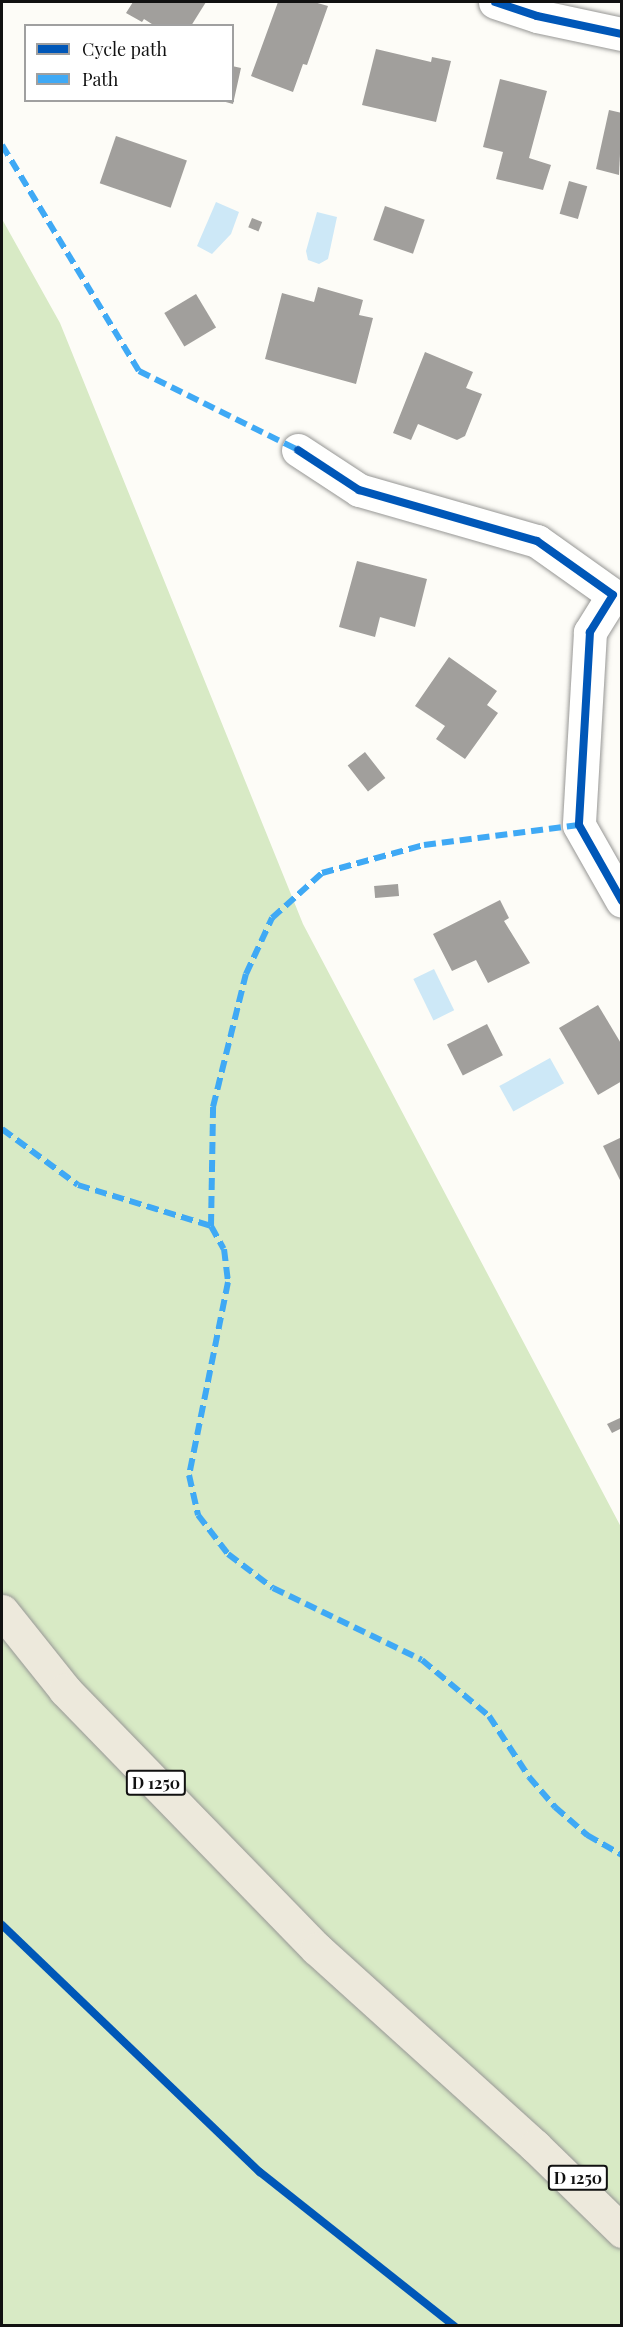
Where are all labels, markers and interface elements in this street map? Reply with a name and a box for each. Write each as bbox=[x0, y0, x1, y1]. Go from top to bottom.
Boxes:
legend bbox=[24, 24, 234, 102]
text: Cycle path bbox=[82, 37, 167, 61]
text: Path bbox=[82, 67, 118, 91]
road number: D 1250 bbox=[124, 1770, 188, 1796]
road number: D 1250 bbox=[546, 2165, 610, 2191]

